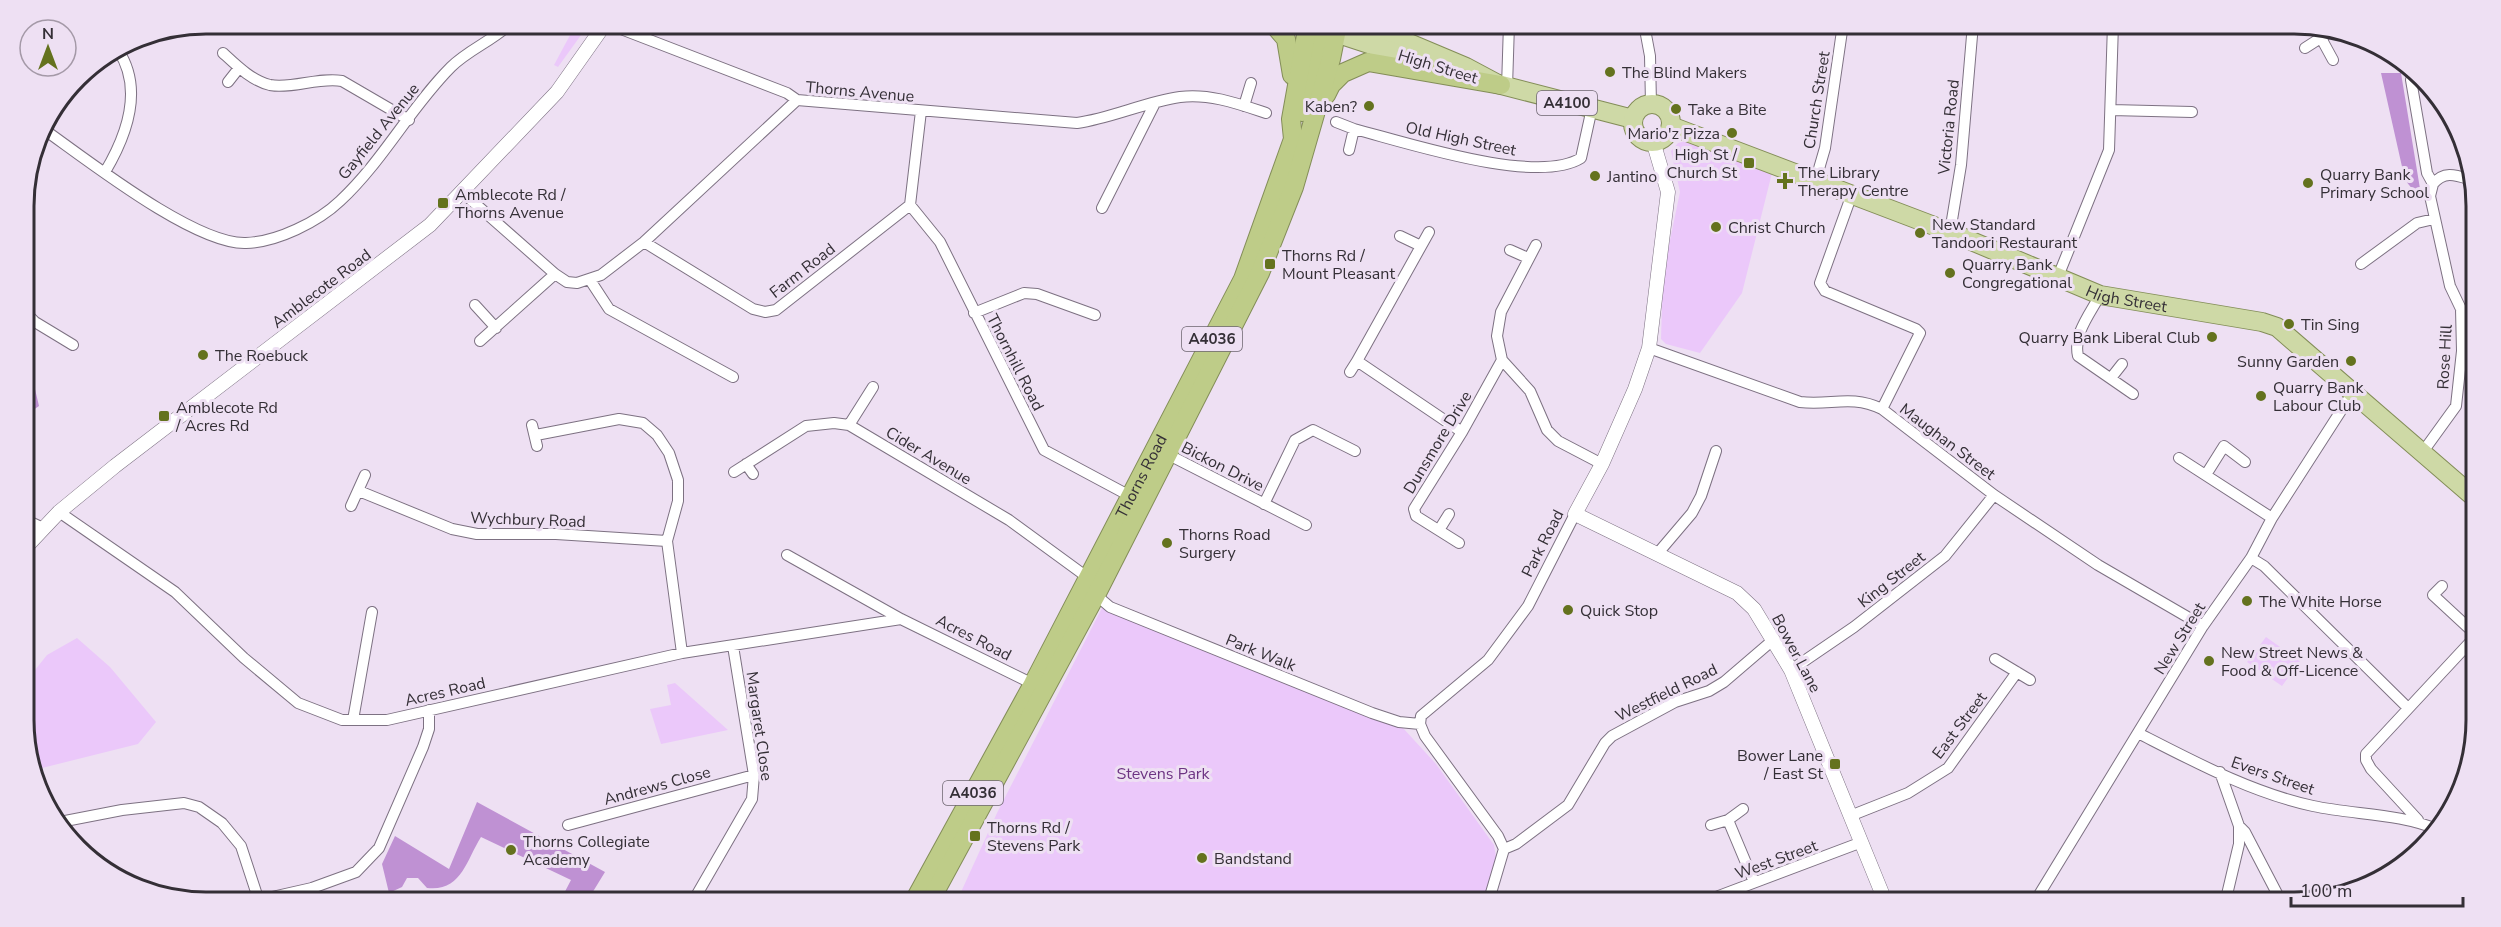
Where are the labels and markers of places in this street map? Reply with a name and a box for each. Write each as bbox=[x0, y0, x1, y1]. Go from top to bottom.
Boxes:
place label: The Blind Makers bbox=[1622, 62, 1747, 84]
marker: The Blind Makers bbox=[1603, 65, 1617, 79]
place label: Kaben? bbox=[1305, 96, 1357, 118]
marker: Kaben? bbox=[1362, 99, 1376, 113]
place label: Take a Bite bbox=[1688, 99, 1766, 121]
marker: Take a Bite bbox=[1669, 102, 1683, 116]
place label: Mario'z Pizza bbox=[1627, 123, 1720, 145]
marker: Mario'z Pizza bbox=[1725, 126, 1739, 140]
place label: High St / Church St bbox=[1667, 144, 1737, 184]
marker: High St / Church St bbox=[1742, 156, 1756, 170]
place label: The Library Therapy Centre bbox=[1798, 162, 1908, 202]
place label: Quarry Bank Primary School bbox=[2320, 164, 2429, 204]
place label: Jantino bbox=[1606, 166, 1657, 188]
marker: Jantino bbox=[1588, 169, 1602, 183]
marker: The Library Therapy Centre bbox=[1776, 172, 1794, 190]
marker: Quarry Bank Primary School bbox=[2301, 176, 2315, 190]
place label: Amblecote Rd / Thorns Avenue bbox=[455, 184, 566, 224]
marker: Amblecote Rd / Thorns Avenue bbox=[436, 196, 450, 210]
place label: New Standard Tandoori Restaurant bbox=[1932, 214, 2078, 254]
place label: Christ Church bbox=[1728, 217, 1826, 239]
marker: Christ Church bbox=[1709, 220, 1723, 234]
marker: New Standard Tandoori Restaurant bbox=[1913, 226, 1927, 240]
place label: Thorns Rd / Mount Pleasant bbox=[1282, 245, 1395, 285]
place label: Quarry Bank Congregational bbox=[1962, 254, 2072, 294]
marker: Thorns Rd / Mount Pleasant bbox=[1263, 257, 1277, 271]
marker: Quarry Bank Congregational bbox=[1943, 266, 1957, 280]
place label: Tin Sing bbox=[2301, 314, 2360, 336]
marker: Tin Sing bbox=[2282, 317, 2296, 331]
place label: Quarry Bank Liberal Club bbox=[2018, 327, 2200, 349]
marker: Quarry Bank Liberal Club bbox=[2205, 330, 2219, 344]
place label: The Roebuck bbox=[215, 345, 309, 367]
marker: The Roebuck bbox=[196, 348, 210, 362]
place label: Sunny Garden bbox=[2237, 351, 2339, 373]
marker: Sunny Garden bbox=[2344, 354, 2358, 368]
place label: Quarry Bank Labour Club bbox=[2273, 377, 2364, 417]
marker: Quarry Bank Labour Club bbox=[2254, 389, 2268, 403]
place label: Amblecote Rd / Acres Rd bbox=[175, 397, 278, 437]
marker: Amblecote Rd / Acres Rd bbox=[157, 409, 171, 423]
place label: Thorns Road Surgery bbox=[1179, 524, 1270, 564]
marker: Thorns Road Surgery bbox=[1160, 536, 1174, 550]
place label: The White Horse bbox=[2259, 591, 2382, 613]
marker: The White Horse bbox=[2240, 594, 2254, 608]
place label: Quick Stop bbox=[1580, 600, 1658, 622]
marker: Quick Stop bbox=[1561, 603, 1575, 617]
place label: New Street News & Food & Off-Licence bbox=[2221, 642, 2363, 682]
marker: New Street News & Food & Off-Licence bbox=[2202, 654, 2216, 668]
place label: Bower Lane / East St bbox=[1737, 745, 1823, 785]
marker: Bower Lane / East St bbox=[1828, 757, 1842, 771]
place label: Thorns Rd / Stevens Park bbox=[987, 817, 1081, 857]
marker: Thorns Rd / Stevens Park bbox=[968, 829, 982, 843]
place label: Thorns Collegiate Academy bbox=[523, 831, 650, 871]
marker: Thorns Collegiate Academy bbox=[504, 843, 518, 857]
place label: Bandstand bbox=[1214, 848, 1292, 870]
marker: Bandstand bbox=[1195, 851, 1209, 865]

